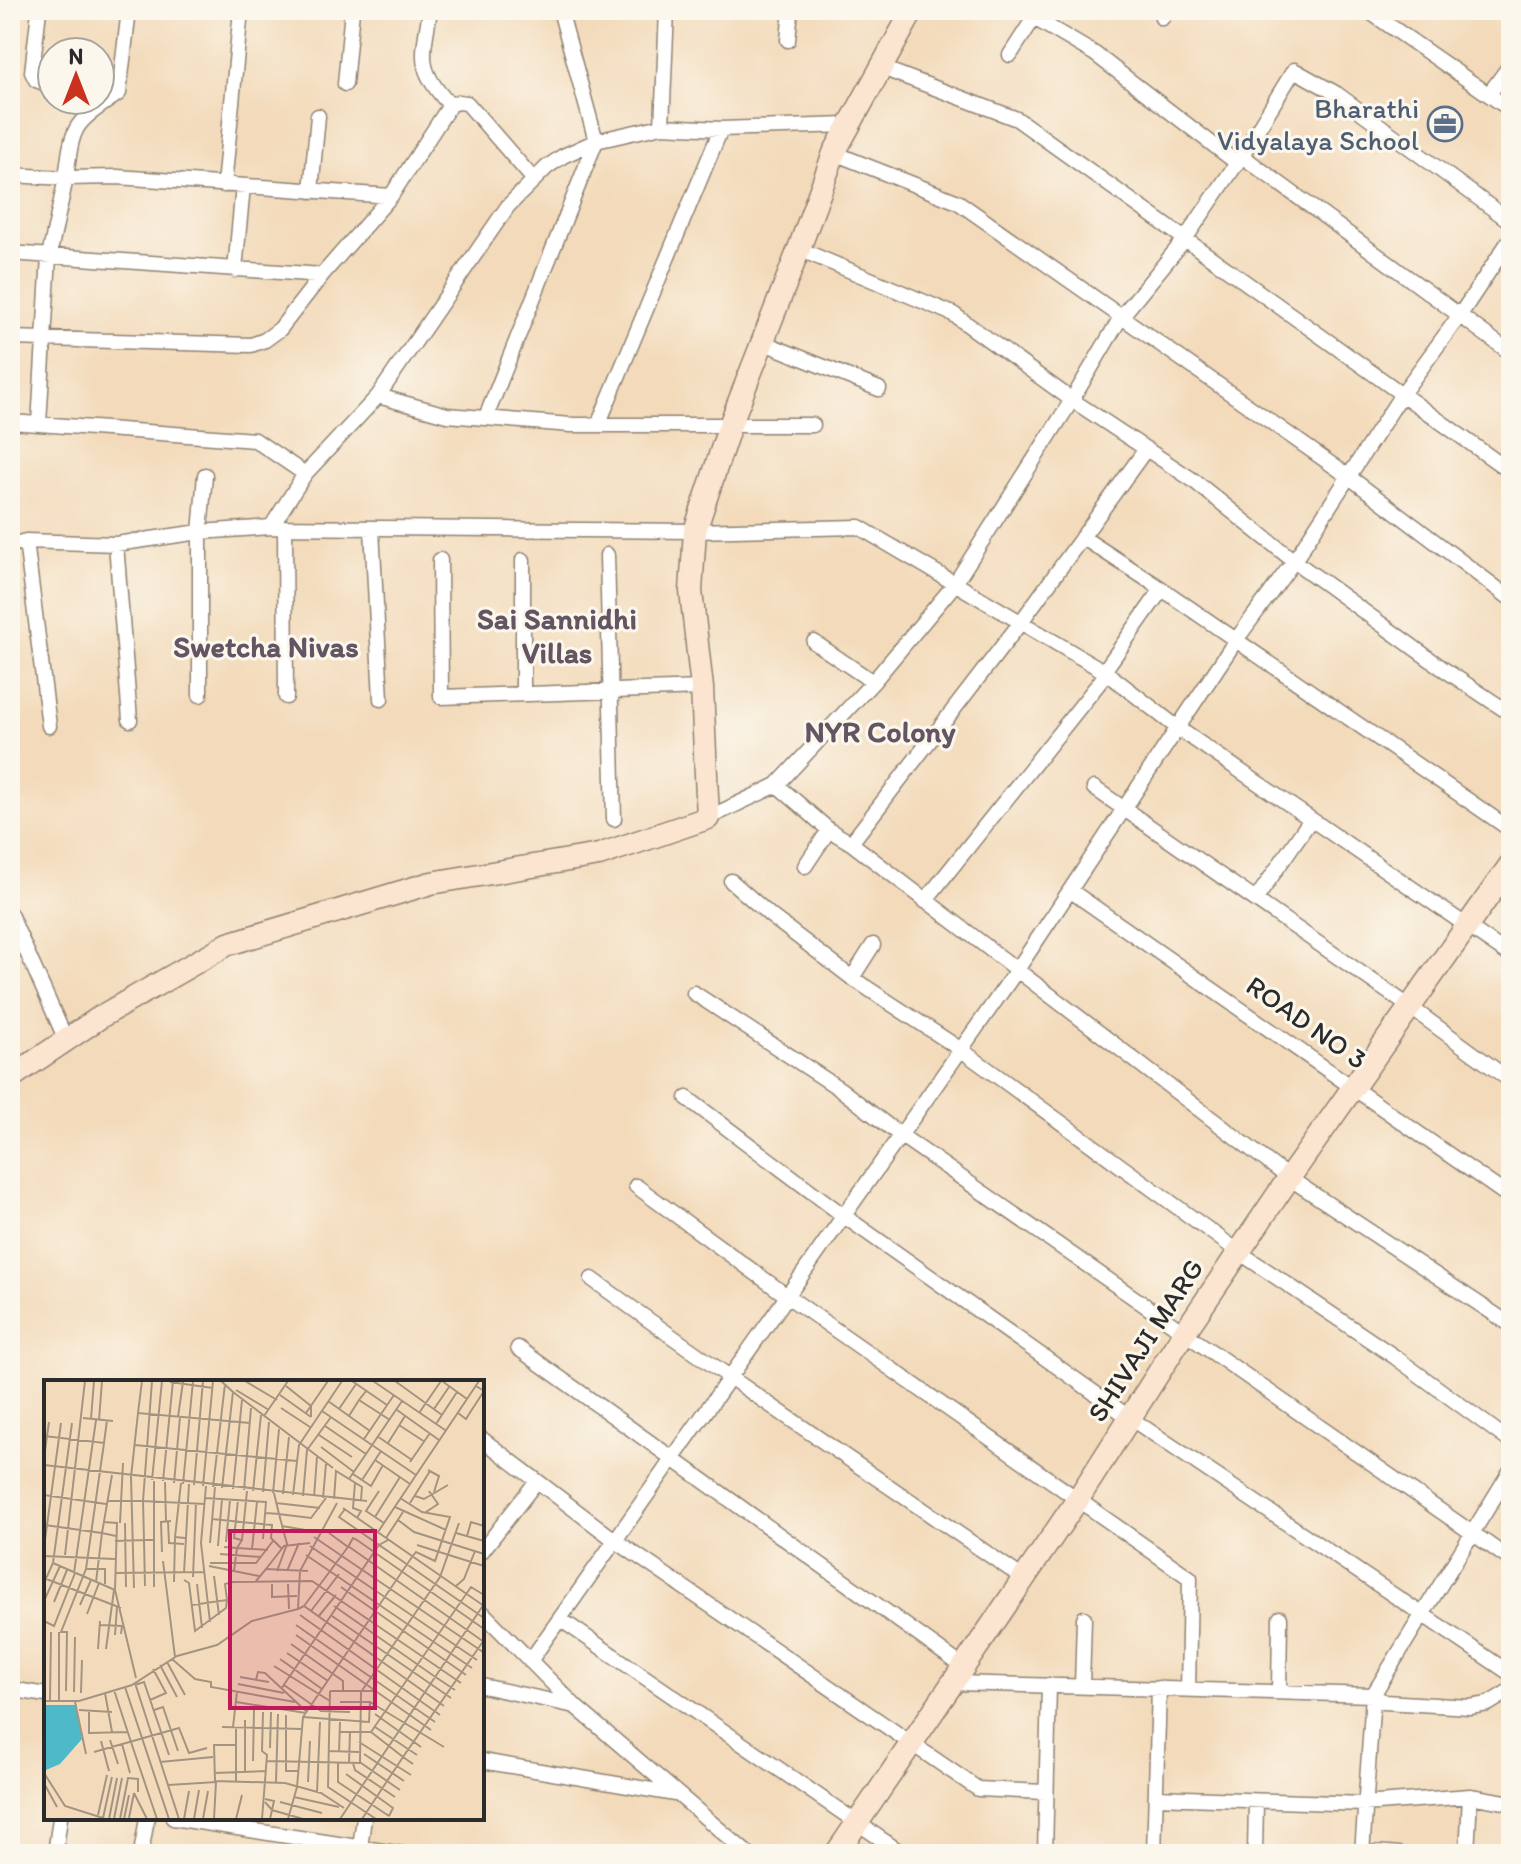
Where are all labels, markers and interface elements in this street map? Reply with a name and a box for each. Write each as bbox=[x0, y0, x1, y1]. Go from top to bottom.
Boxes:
north arrow bbox=[36, 36, 116, 116]
text: N bbox=[69, 43, 83, 70]
place label: Bharathi Vidyalaya School bbox=[1217, 91, 1419, 157]
office icon: Bharathi Vidyalaya School bbox=[1426, 105, 1464, 143]
district label: Sai Sannidhi Villas bbox=[477, 600, 637, 671]
district label: Swetcha Nivas bbox=[173, 628, 359, 665]
district label: NYR Colony bbox=[804, 713, 956, 750]
street label: ROAD NO 3 bbox=[1240, 968, 1374, 1076]
street label: SHIVAJI MARG bbox=[1080, 1252, 1210, 1428]
inset map bbox=[44, 1380, 484, 1820]

